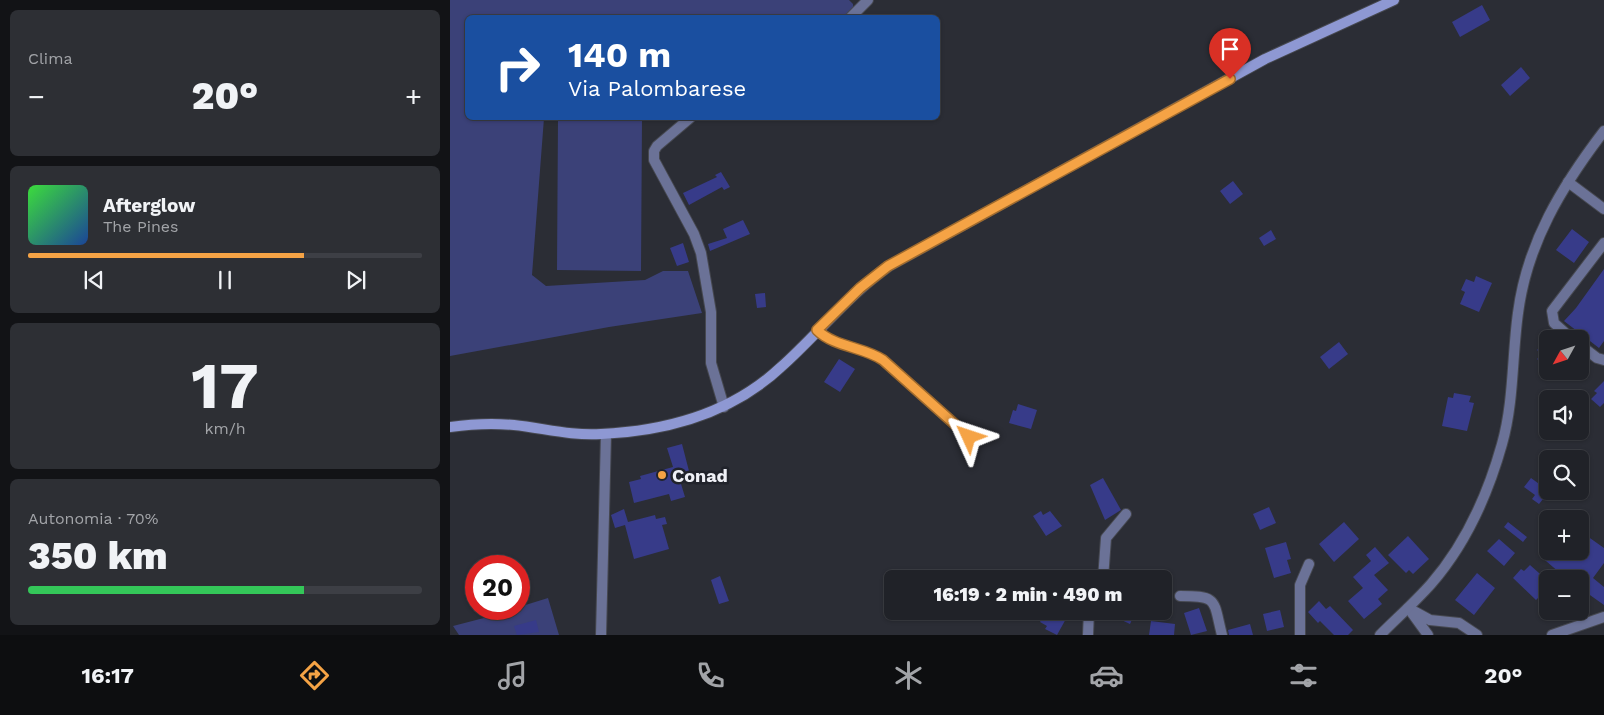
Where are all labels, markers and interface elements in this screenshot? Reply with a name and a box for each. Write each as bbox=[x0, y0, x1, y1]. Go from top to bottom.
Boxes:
pin bbox=[1209, 28, 1251, 79]
text: 140 m bbox=[568, 34, 671, 76]
icon: right bbox=[485, 35, 550, 100]
icon: arrive bbox=[1216, 35, 1244, 63]
text: Clima bbox=[28, 49, 72, 68]
text: 20° bbox=[192, 74, 258, 118]
text: Via Palombarese bbox=[568, 76, 746, 101]
text: − bbox=[28, 80, 45, 113]
text: + bbox=[405, 80, 422, 113]
text: Afterglow bbox=[103, 194, 195, 217]
text: The Pines bbox=[103, 217, 179, 236]
icon: previous bbox=[80, 266, 108, 294]
icon: pause bbox=[211, 266, 239, 294]
icon: next bbox=[342, 266, 370, 294]
north arrow bbox=[1539, 330, 1589, 380]
map controls bbox=[1539, 330, 1589, 620]
text: 17 bbox=[191, 348, 259, 424]
button: sound bbox=[1539, 390, 1589, 440]
position arrow bbox=[942, 410, 994, 462]
text: km/h bbox=[204, 419, 246, 438]
button: search bbox=[1539, 450, 1589, 500]
place label: Conad bbox=[672, 465, 728, 486]
marker: Conad bbox=[656, 469, 668, 481]
text: Autonomia · 70% bbox=[28, 509, 158, 528]
button: + bbox=[1539, 510, 1589, 560]
text: 350 km bbox=[28, 534, 168, 578]
speed limit sign: 20 bbox=[465, 555, 530, 620]
button: − bbox=[1539, 570, 1589, 620]
text: 16:19 · 2 min · 490 m bbox=[934, 583, 1122, 606]
icon: directions bbox=[297, 658, 332, 693]
icon: music bbox=[495, 658, 530, 693]
icon: phone bbox=[693, 658, 728, 693]
icon: climate bbox=[891, 658, 926, 693]
icon: car bbox=[1089, 658, 1124, 693]
icon: filters bbox=[1286, 658, 1321, 693]
text: 16:17 bbox=[81, 663, 134, 688]
text: 20° bbox=[1484, 663, 1523, 688]

